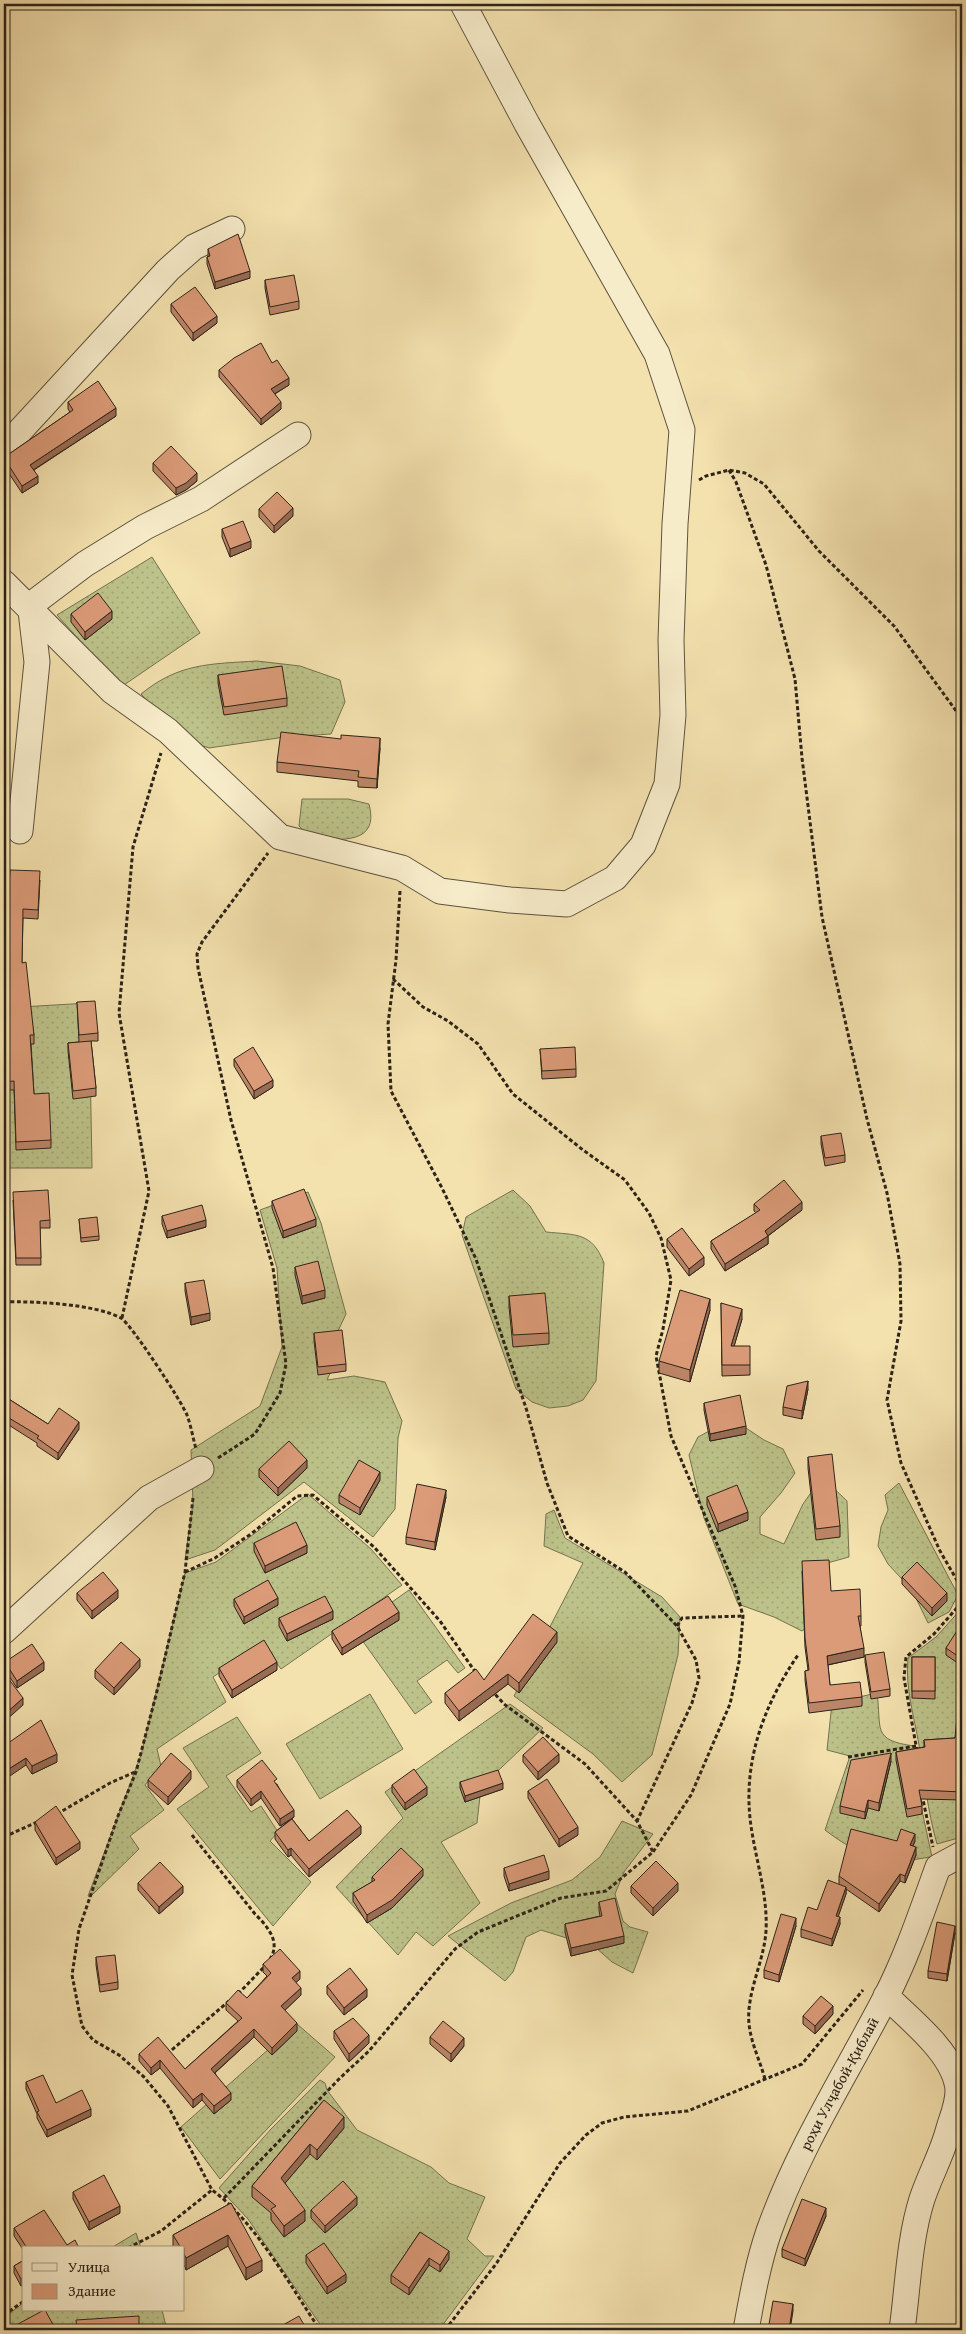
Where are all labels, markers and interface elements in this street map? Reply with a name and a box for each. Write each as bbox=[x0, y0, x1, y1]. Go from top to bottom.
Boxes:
street label: роҳи Улҷабой-Қиблаӣ bbox=[794, 2013, 883, 2154]
legend bbox=[22, 2246, 185, 2312]
text: Улица bbox=[68, 2256, 111, 2277]
text: Здание bbox=[68, 2280, 116, 2301]

